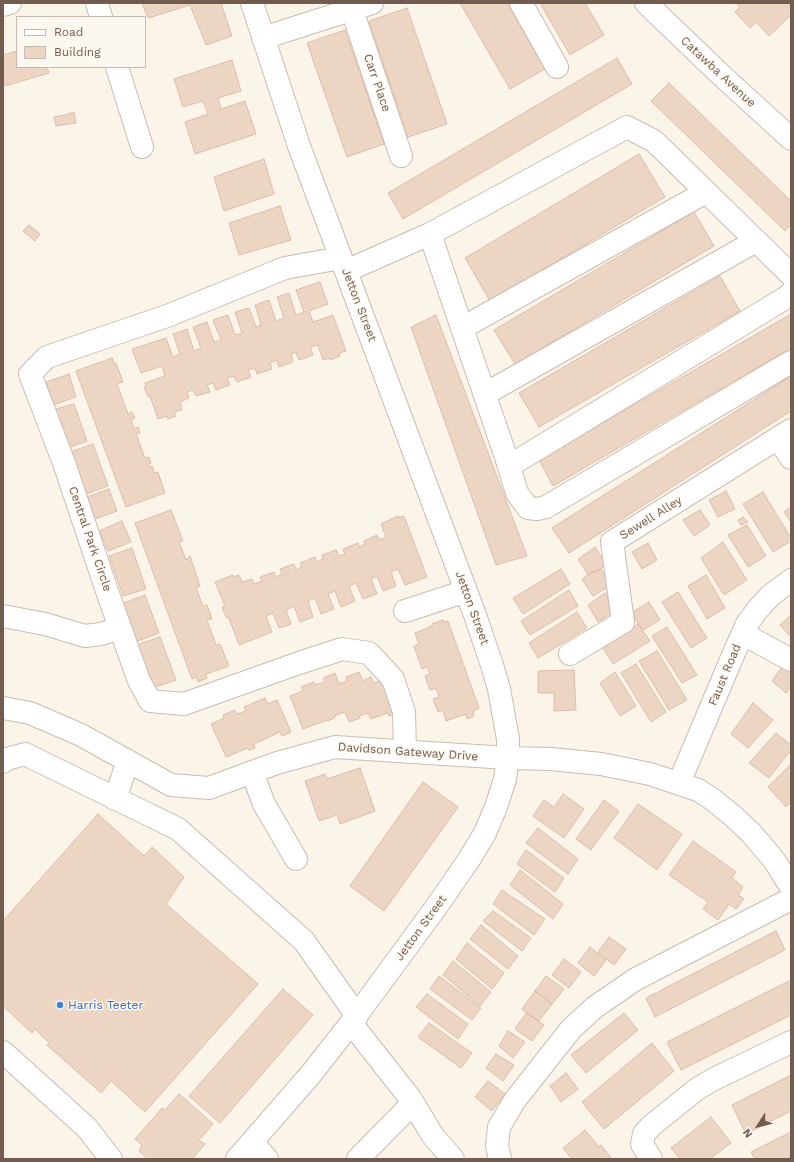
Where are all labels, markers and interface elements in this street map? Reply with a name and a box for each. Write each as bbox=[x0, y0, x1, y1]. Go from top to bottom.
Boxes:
legend bbox=[16, 16, 146, 68]
text: Road bbox=[54, 25, 83, 39]
street label: Catawba Avenue bbox=[677, 34, 759, 110]
text: Building bbox=[54, 45, 101, 59]
street label: Carr Place bbox=[360, 52, 394, 114]
street label: Jetton Street bbox=[338, 266, 380, 344]
street label: Central Park Circle bbox=[65, 485, 115, 593]
street label: Sewell Alley bbox=[617, 493, 685, 543]
street label: Jetton Street bbox=[452, 569, 492, 647]
street label: Faust Road bbox=[706, 642, 744, 708]
street label: Davidson Gateway Drive bbox=[337, 740, 479, 764]
street label: Jetton Street bbox=[392, 892, 450, 964]
place label: Harris Teeter bbox=[68, 998, 143, 1012]
marker: Harris Teeter bbox=[55, 1000, 65, 1010]
north arrow bbox=[738, 1106, 778, 1146]
text: N bbox=[740, 1126, 756, 1140]

